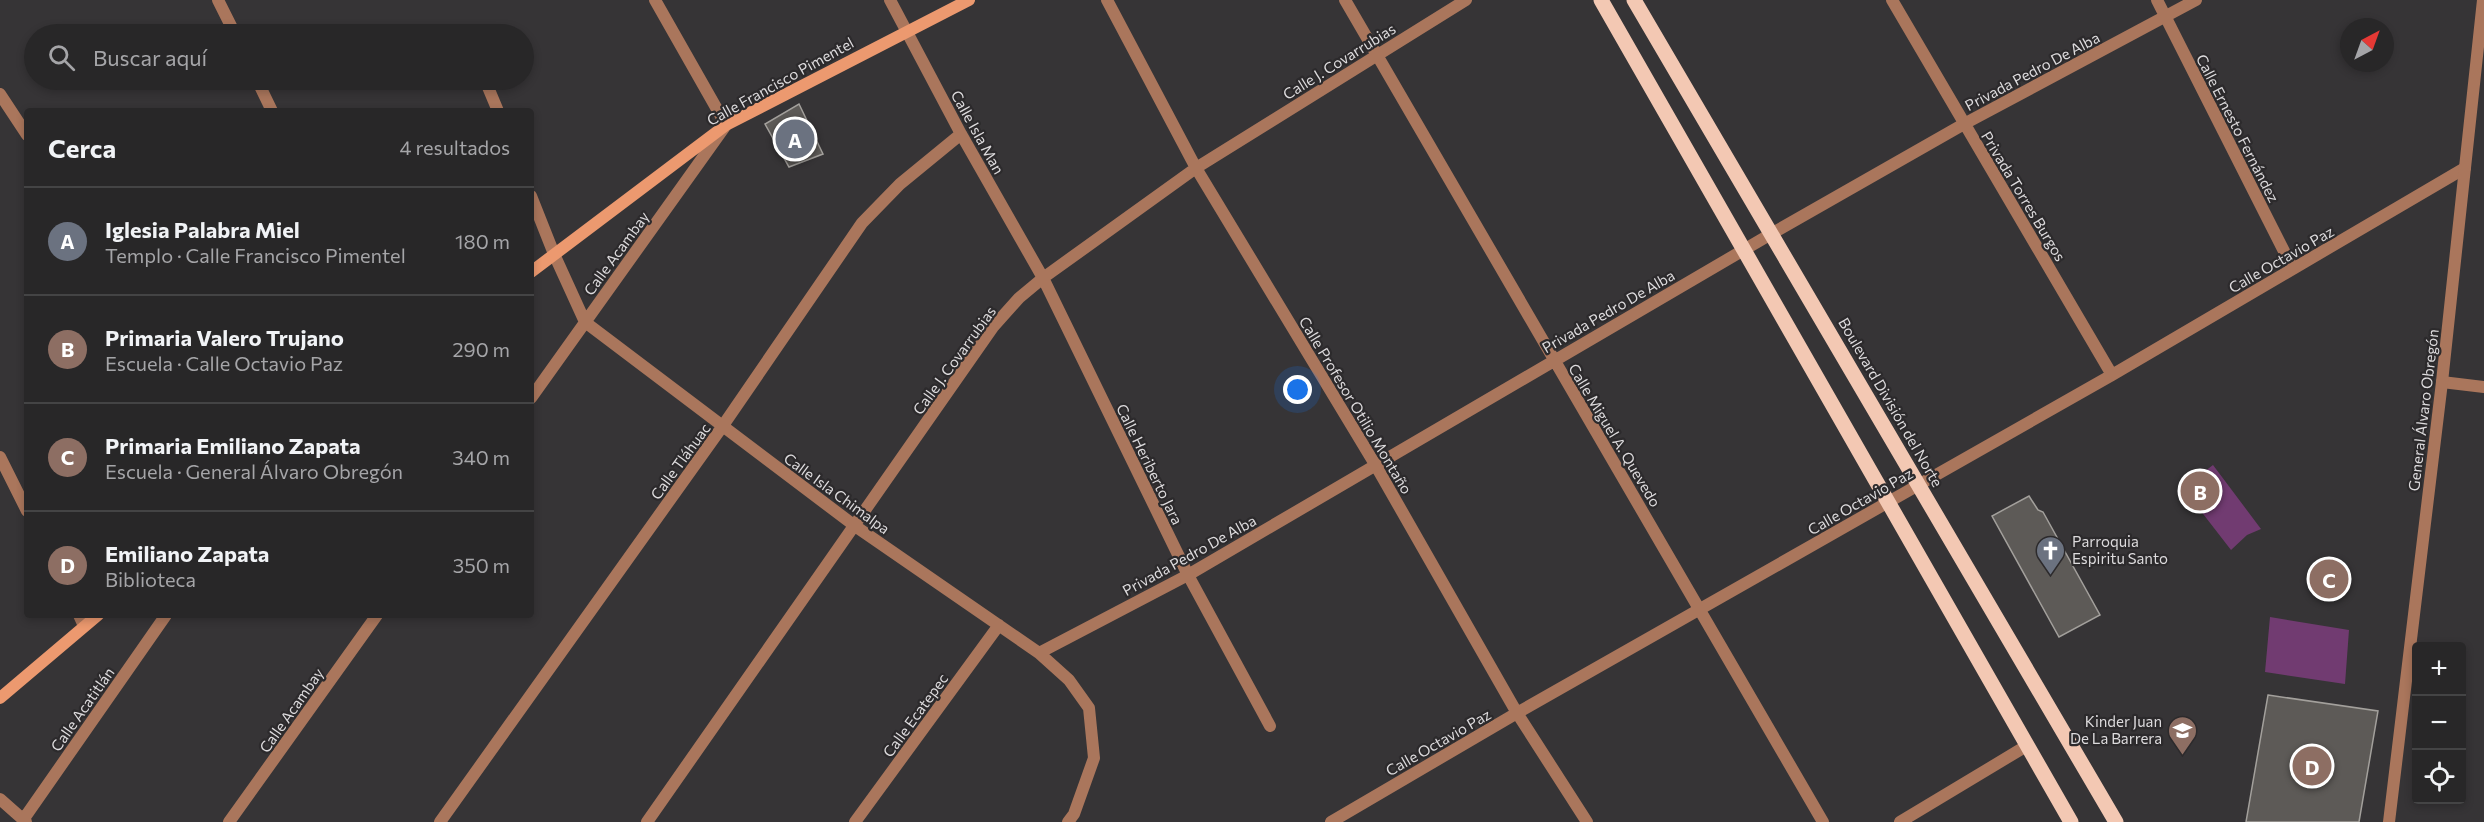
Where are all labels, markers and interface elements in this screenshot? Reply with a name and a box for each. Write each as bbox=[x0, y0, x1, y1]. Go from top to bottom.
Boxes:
north arrow bbox=[2340, 18, 2394, 72]
street label: Calle J. Covarrubias bbox=[1279, 19, 1399, 103]
search box bbox=[24, 24, 534, 90]
street label: Privada Pedro De Alba bbox=[1962, 28, 2102, 114]
street label: Calle Francisco Pimentel bbox=[703, 33, 857, 129]
icon: search bbox=[45, 41, 78, 74]
text: Buscar aquí bbox=[93, 44, 207, 71]
street label: Calle Ernesto Fernández bbox=[2193, 51, 2283, 205]
street label: Calle Isla Man bbox=[948, 87, 1008, 177]
pin: A bbox=[776, 116, 814, 162]
street label: Privada Torres Burgos bbox=[1978, 128, 2070, 264]
text: Cerca bbox=[48, 132, 116, 163]
text: 4 resultados bbox=[400, 135, 510, 159]
street label: Calle Acambay bbox=[580, 207, 653, 298]
text: Iglesia Palabra Miel bbox=[105, 216, 300, 243]
street label: Calle Octavio Paz bbox=[2225, 222, 2337, 296]
text: A bbox=[60, 229, 75, 253]
text: 180 m bbox=[455, 229, 510, 253]
text: Templo · Calle Francisco Pimentel bbox=[105, 243, 406, 267]
street label: Privada Pedro De Alba bbox=[1539, 266, 1677, 356]
street label: Calle J. Covarrubias bbox=[909, 302, 999, 418]
street label: Calle Profesor Otilio Montaño bbox=[1296, 313, 1416, 497]
street label: Boulevard División del Norte bbox=[1835, 314, 1947, 490]
text: Primaria Valero Trujano bbox=[105, 324, 344, 351]
street label: General Álvaro Obregón bbox=[2403, 328, 2442, 492]
text: B bbox=[61, 337, 74, 361]
text: 290 m bbox=[452, 337, 510, 361]
text: Escuela · Calle Octavio Paz bbox=[105, 351, 343, 375]
street label: Calle Miguel A. Quevedo bbox=[1565, 360, 1665, 510]
your location bbox=[1283, 375, 1312, 404]
street label: Calle Heriberto Jara bbox=[1113, 401, 1187, 527]
street label: Calle Tláhuac bbox=[646, 419, 714, 503]
text: Primaria Emiliano Zapata bbox=[105, 432, 361, 459]
text: C bbox=[61, 445, 74, 469]
text: 340 m bbox=[452, 445, 510, 469]
street label: Calle Isla Chimalpa bbox=[781, 449, 893, 537]
text: Escuela · General Álvaro Obregón bbox=[105, 459, 403, 483]
street label: Calle Octavio Paz bbox=[1804, 464, 1916, 538]
pin: B bbox=[2180, 468, 2220, 514]
street label: Privada Pedro De Alba bbox=[1119, 511, 1259, 599]
place label: Parroquia Espiritu Santo bbox=[2072, 532, 2168, 567]
church icon: Parroquia Espiritu Santo bbox=[2035, 534, 2067, 576]
text: Emiliano Zapata bbox=[105, 540, 269, 567]
text: D bbox=[60, 553, 75, 577]
text: 350 m bbox=[453, 553, 510, 577]
pin: C bbox=[2310, 556, 2348, 602]
text: Biblioteca bbox=[105, 567, 196, 591]
map controls bbox=[2412, 642, 2466, 804]
button: + bbox=[2412, 642, 2466, 696]
street label: Calle Acatitlán bbox=[46, 664, 118, 754]
street label: Calle Acambay bbox=[255, 664, 327, 756]
street label: Calle Ecatepec bbox=[879, 670, 951, 760]
button: − bbox=[2412, 696, 2466, 750]
street label: Calle Octavio Paz bbox=[1382, 705, 1494, 779]
place label: Kinder Juan De La Barrera bbox=[2070, 712, 2162, 747]
school or university icon: Kinder Juan De La Barrera bbox=[2167, 714, 2199, 756]
pin: D bbox=[2292, 744, 2332, 789]
button: locate bbox=[2412, 750, 2466, 804]

